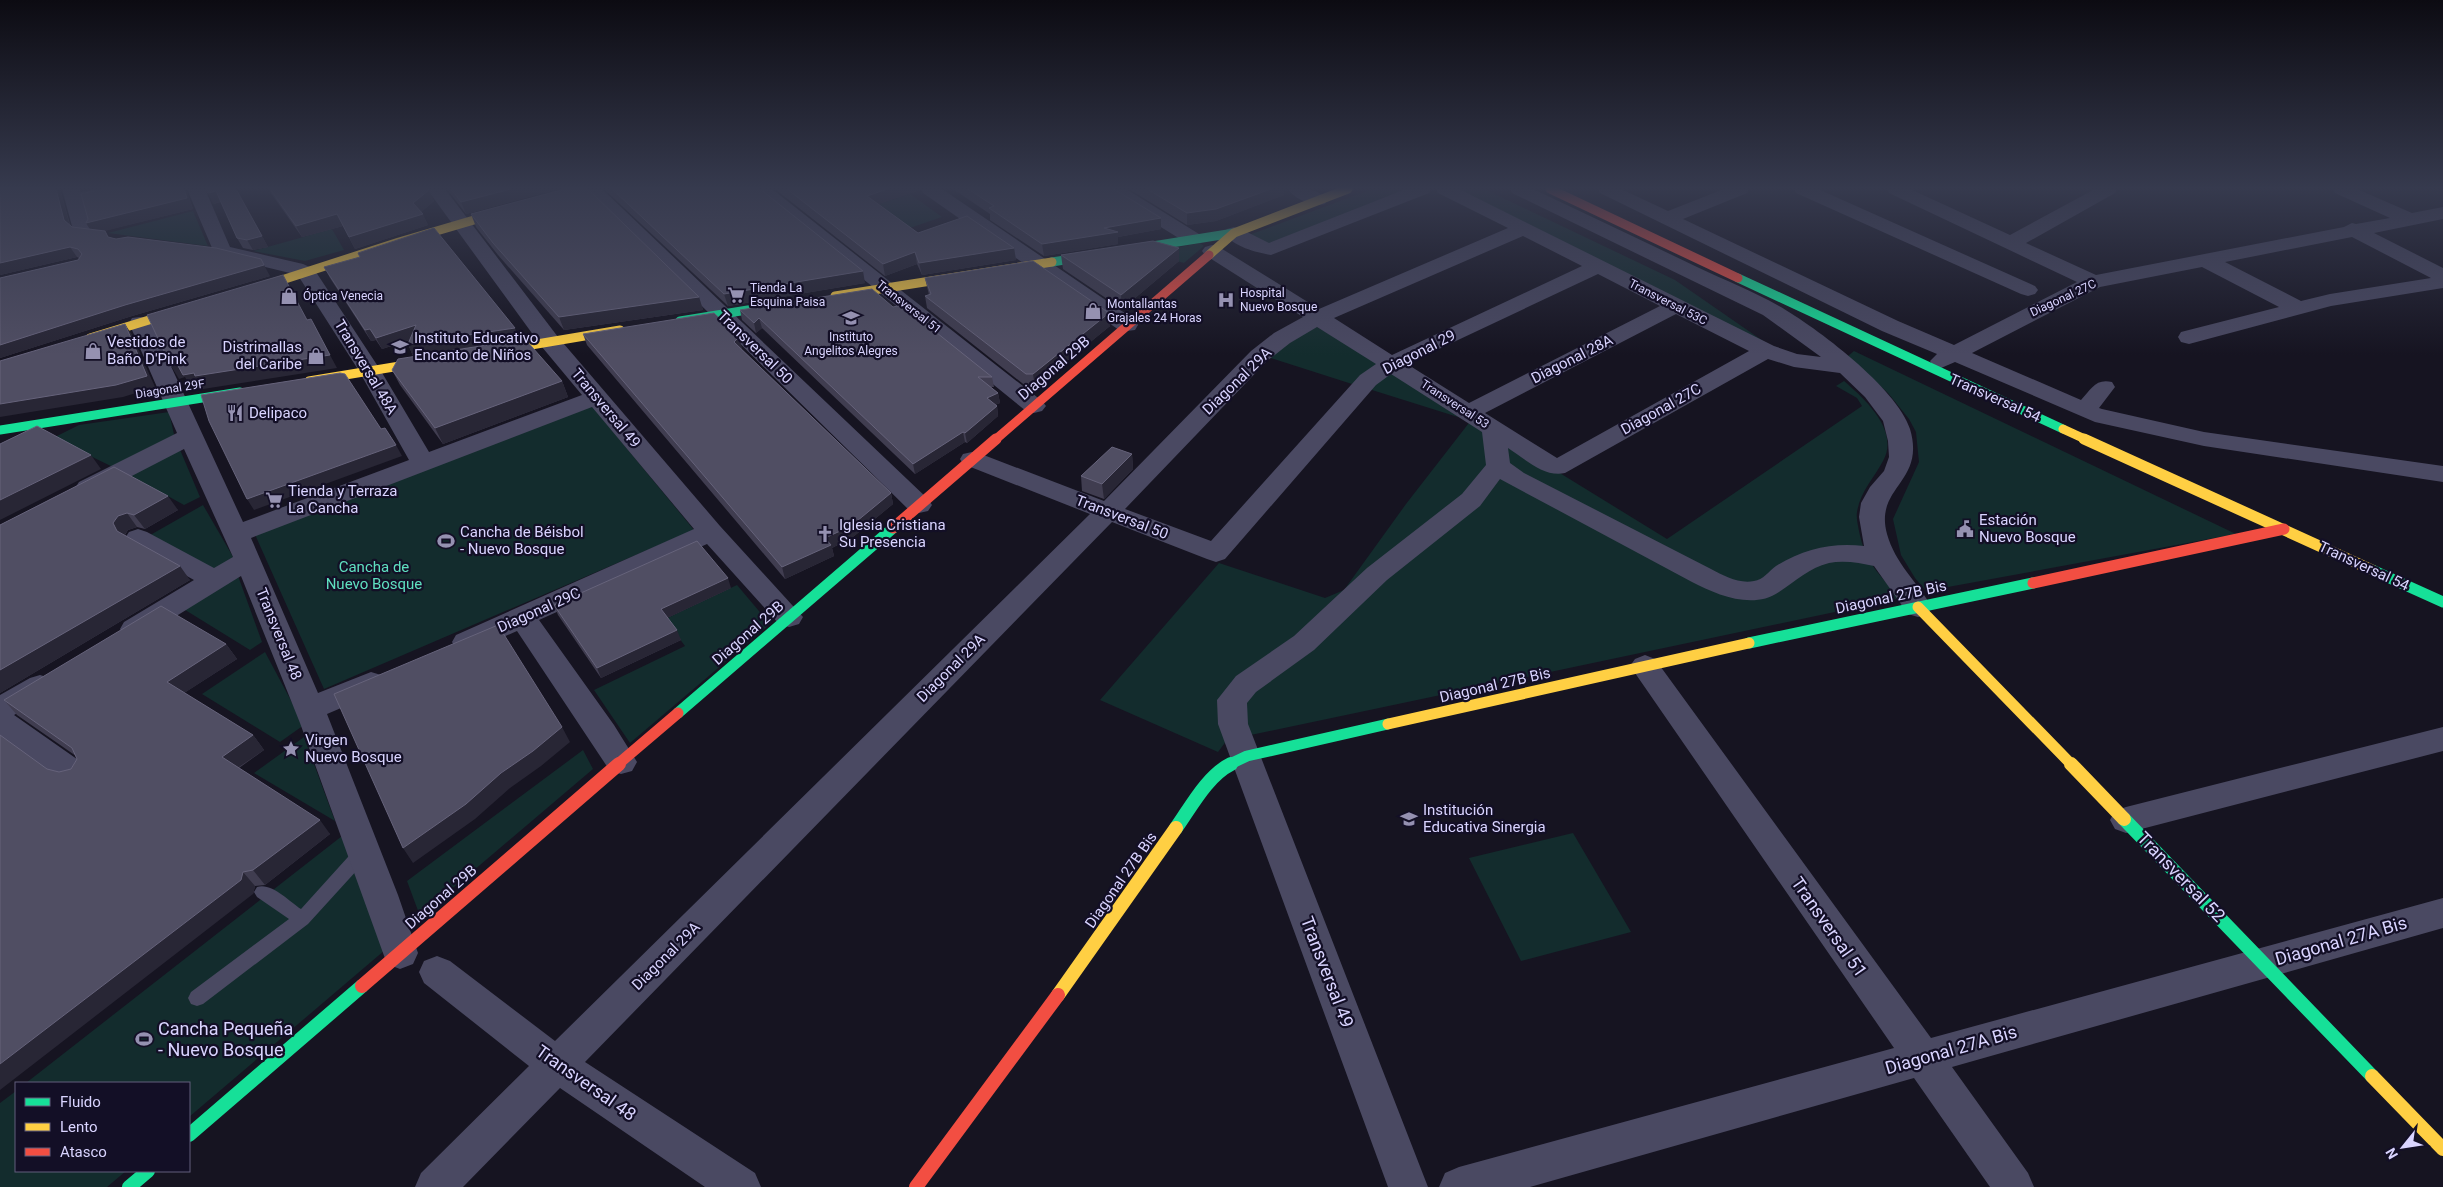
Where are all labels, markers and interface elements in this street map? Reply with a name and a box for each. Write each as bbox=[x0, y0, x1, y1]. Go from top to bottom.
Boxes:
street label: Transversal 53C bbox=[1627, 276, 1710, 328]
street label: Transversal 51 bbox=[874, 277, 944, 337]
street label: Diagonal 27C bbox=[2028, 277, 2098, 319]
place label: Tienda La Esquina Paisa bbox=[750, 281, 825, 309]
supermarket icon: Tienda La Esquina Paisa bbox=[726, 285, 746, 305]
shop icon: Óptica Venecia bbox=[279, 286, 299, 306]
place label: Hospital Nuevo Bosque bbox=[1240, 286, 1317, 314]
place label: Óptica Venecia bbox=[303, 288, 383, 303]
hospital icon: Hospital Nuevo Bosque bbox=[1216, 290, 1236, 310]
place label: Montallantas Grajales 24 Horas bbox=[1107, 297, 1202, 325]
shop icon: Montallantas Grajales 24 Horas bbox=[1083, 301, 1103, 321]
street label: Transversal 50 bbox=[714, 307, 796, 387]
school or university icon: Instituto Angelitos Alegres bbox=[841, 308, 861, 328]
street label: Transversal 48A bbox=[331, 316, 402, 418]
street label: Diagonal 29 bbox=[1380, 326, 1458, 378]
place label: Instituto Educativo Encanto de Niños bbox=[414, 329, 538, 364]
place label: Instituto Angelitos Alegres bbox=[804, 330, 898, 358]
street label: Diagonal 28A bbox=[1528, 331, 1616, 387]
street label: Diagonal 29B bbox=[1015, 332, 1093, 404]
place label: Vestidos de Baño D'Pink bbox=[107, 333, 187, 368]
school or university icon: Instituto Educativo Encanto de Niños bbox=[390, 337, 410, 357]
place label: Distrimallas del Caribe bbox=[223, 338, 302, 373]
shop icon: Vestidos de Baño D'Pink bbox=[83, 341, 103, 361]
street label: Diagonal 29A bbox=[1199, 343, 1275, 418]
shop icon: Distrimallas del Caribe bbox=[306, 346, 326, 366]
street label: Transversal 49 bbox=[568, 365, 644, 451]
street label: Transversal 54 bbox=[1947, 370, 2044, 426]
street label: Diagonal 29F bbox=[134, 377, 206, 401]
street label: Transversal 53 bbox=[1418, 377, 1492, 431]
street label: Diagonal 27C bbox=[1618, 379, 1705, 438]
restaurant icon: Delipaco bbox=[225, 403, 245, 423]
place label: Delipaco bbox=[249, 404, 307, 422]
place label: Tienda y Terraza La Cancha bbox=[288, 482, 398, 517]
supermarket icon: Tienda y Terraza La Cancha bbox=[264, 490, 284, 510]
street label: Transversal 50 bbox=[1073, 491, 1171, 543]
place label: Estación Nuevo Bosque bbox=[1979, 511, 2076, 546]
place label: Iglesia Cristiana Su Presencia bbox=[839, 516, 946, 551]
public building icon: Estación Nuevo Bosque bbox=[1955, 519, 1975, 539]
place label: Cancha de Béisbol - Nuevo Bosque bbox=[460, 523, 584, 558]
church icon: Iglesia Cristiana Su Presencia bbox=[815, 524, 835, 544]
sports icon: Cancha de Béisbol - Nuevo Bosque bbox=[436, 531, 456, 551]
street label: Transversal 54 bbox=[2316, 537, 2413, 595]
park label: Cancha de Nuevo Bosque bbox=[326, 558, 422, 593]
street label: Diagonal 27B Bis bbox=[1834, 576, 1948, 618]
street label: Diagonal 29C bbox=[495, 584, 584, 636]
street label: Transversal 48 bbox=[252, 585, 306, 683]
street label: Diagonal 29B bbox=[709, 597, 787, 669]
street label: Diagonal 29A bbox=[913, 630, 989, 706]
street label: Diagonal 27B Bis bbox=[1438, 664, 1552, 706]
place label: Virgen Nuevo Bosque bbox=[305, 731, 402, 766]
place icon: Virgen Nuevo Bosque bbox=[281, 739, 301, 759]
place label: Institución Educativa Sinergia bbox=[1423, 801, 1546, 836]
school or university icon: Institución Educativa Sinergia bbox=[1399, 809, 1419, 829]
street label: Transversal 52 bbox=[2133, 827, 2230, 926]
street label: Diagonal 27B Bis bbox=[1081, 829, 1161, 931]
street label: Diagonal 29B bbox=[402, 861, 480, 933]
street label: Transversal 51 bbox=[1787, 873, 1872, 981]
street label: Diagonal 27A Bis bbox=[2272, 912, 2409, 969]
street label: Transversal 49 bbox=[1297, 913, 1358, 1030]
street label: Diagonal 29A bbox=[628, 918, 704, 994]
place label: Cancha Pequeña - Nuevo Bosque bbox=[158, 1018, 293, 1060]
street label: Diagonal 27A Bis bbox=[1882, 1021, 2019, 1078]
sports icon: Cancha Pequeña - Nuevo Bosque bbox=[134, 1029, 154, 1049]
street label: Transversal 48 bbox=[532, 1040, 640, 1125]
legend bbox=[15, 1082, 190, 1172]
text: Fluido bbox=[60, 1093, 101, 1111]
text: Lento bbox=[60, 1118, 98, 1136]
north arrow bbox=[2378, 1122, 2428, 1172]
text: Atasco bbox=[60, 1143, 107, 1161]
text: N bbox=[2382, 1145, 2401, 1162]

